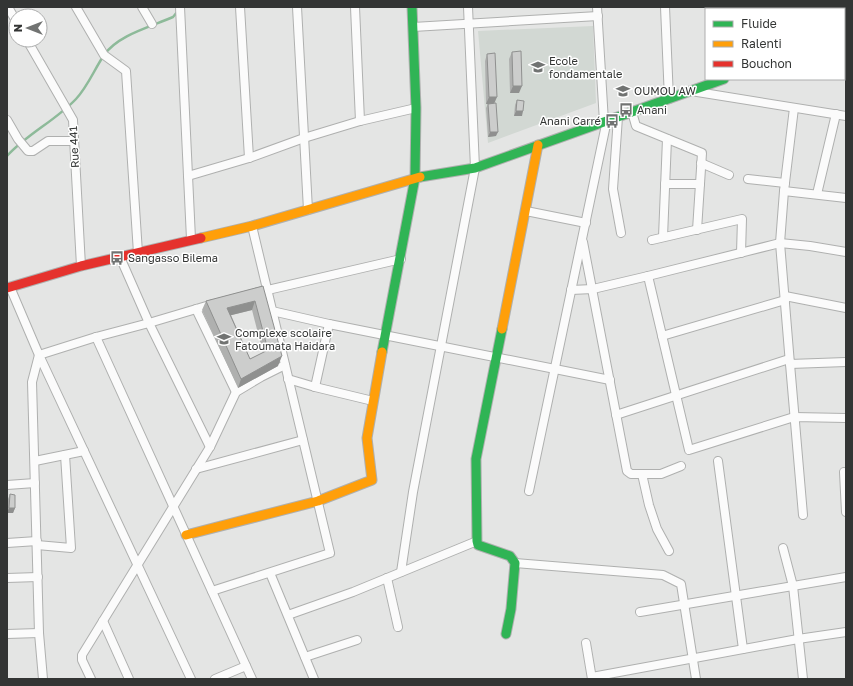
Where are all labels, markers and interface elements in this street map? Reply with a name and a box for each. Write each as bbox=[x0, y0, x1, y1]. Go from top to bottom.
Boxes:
north arrow bbox=[8, 8, 48, 48]
legend bbox=[705, 8, 845, 80]
text: Fluide bbox=[741, 16, 777, 31]
text: N bbox=[11, 24, 24, 32]
text: Ralenti bbox=[741, 36, 782, 51]
place label: Ecole fondamentale bbox=[549, 54, 622, 80]
text: Bouchon bbox=[741, 56, 792, 71]
school or university icon: Ecole fondamentale bbox=[530, 59, 546, 75]
school or university icon: OUMOU AW bbox=[615, 83, 631, 99]
place label: OUMOU AW bbox=[634, 84, 696, 97]
bus stop icon: Anani bbox=[618, 102, 634, 118]
place label: Anani bbox=[637, 103, 667, 116]
bus stop icon: Anani Carré bbox=[604, 113, 620, 129]
place label: Anani Carré bbox=[540, 114, 601, 127]
street label: Rue 441 bbox=[66, 126, 81, 168]
bus stop icon: Sangasso Bilema bbox=[109, 250, 125, 266]
place label: Sangasso Bilema bbox=[128, 251, 218, 264]
place label: Complexe scolaire Fatoumata Haidara bbox=[235, 326, 335, 352]
school or university icon: Complexe scolaire Fatoumata Haidara bbox=[216, 331, 232, 347]

